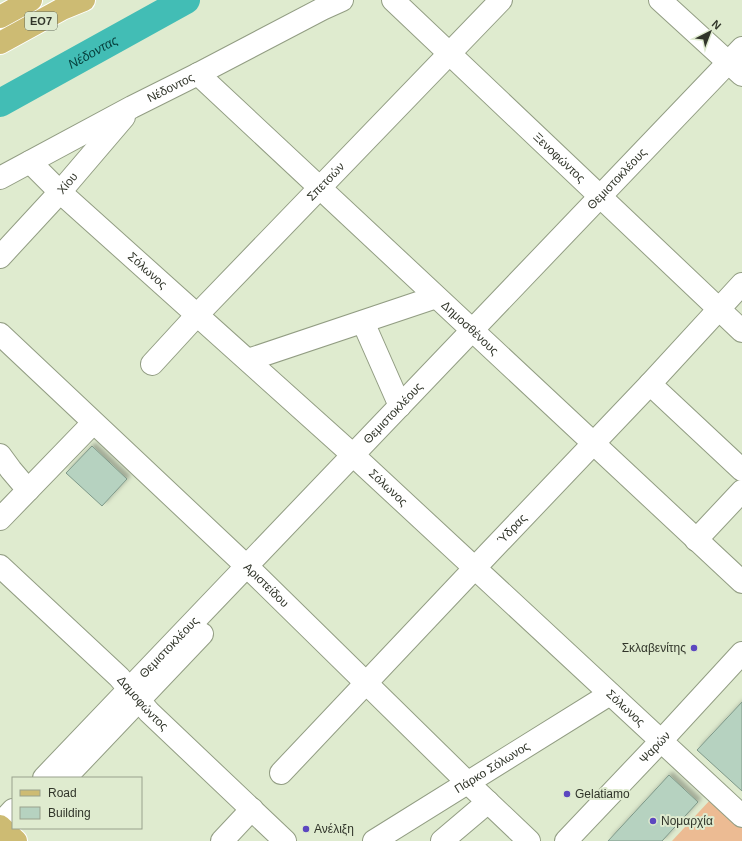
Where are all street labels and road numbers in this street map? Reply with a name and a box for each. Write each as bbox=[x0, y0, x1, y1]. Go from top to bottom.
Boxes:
road number: ΕΟ7 bbox=[25, 12, 57, 30]
street label: Νέδοντος bbox=[145, 70, 196, 105]
street label: Ξενοφώντος bbox=[530, 130, 588, 186]
street label: Θεμιστοκλέους bbox=[584, 145, 650, 212]
street label: Σπετσών bbox=[304, 159, 347, 204]
street label: Χίου bbox=[54, 170, 81, 197]
street label: Σόλωνος bbox=[125, 249, 170, 292]
street label: Δημοσθένους bbox=[439, 298, 501, 358]
street label: Θεμιστοκλέους bbox=[361, 379, 426, 447]
street label: Σόλωνος bbox=[366, 466, 410, 509]
street label: Ύδρας bbox=[494, 511, 530, 547]
street label: Αριστείδου bbox=[241, 560, 292, 610]
street label: Θεμιστοκλέους bbox=[137, 614, 202, 681]
street label: Δαμοφώντος bbox=[114, 673, 171, 733]
street label: Σόλωνος bbox=[603, 687, 648, 729]
street label: Ψαρών bbox=[636, 729, 673, 766]
street label: Πάρκο Σόλωνος bbox=[452, 739, 532, 796]

